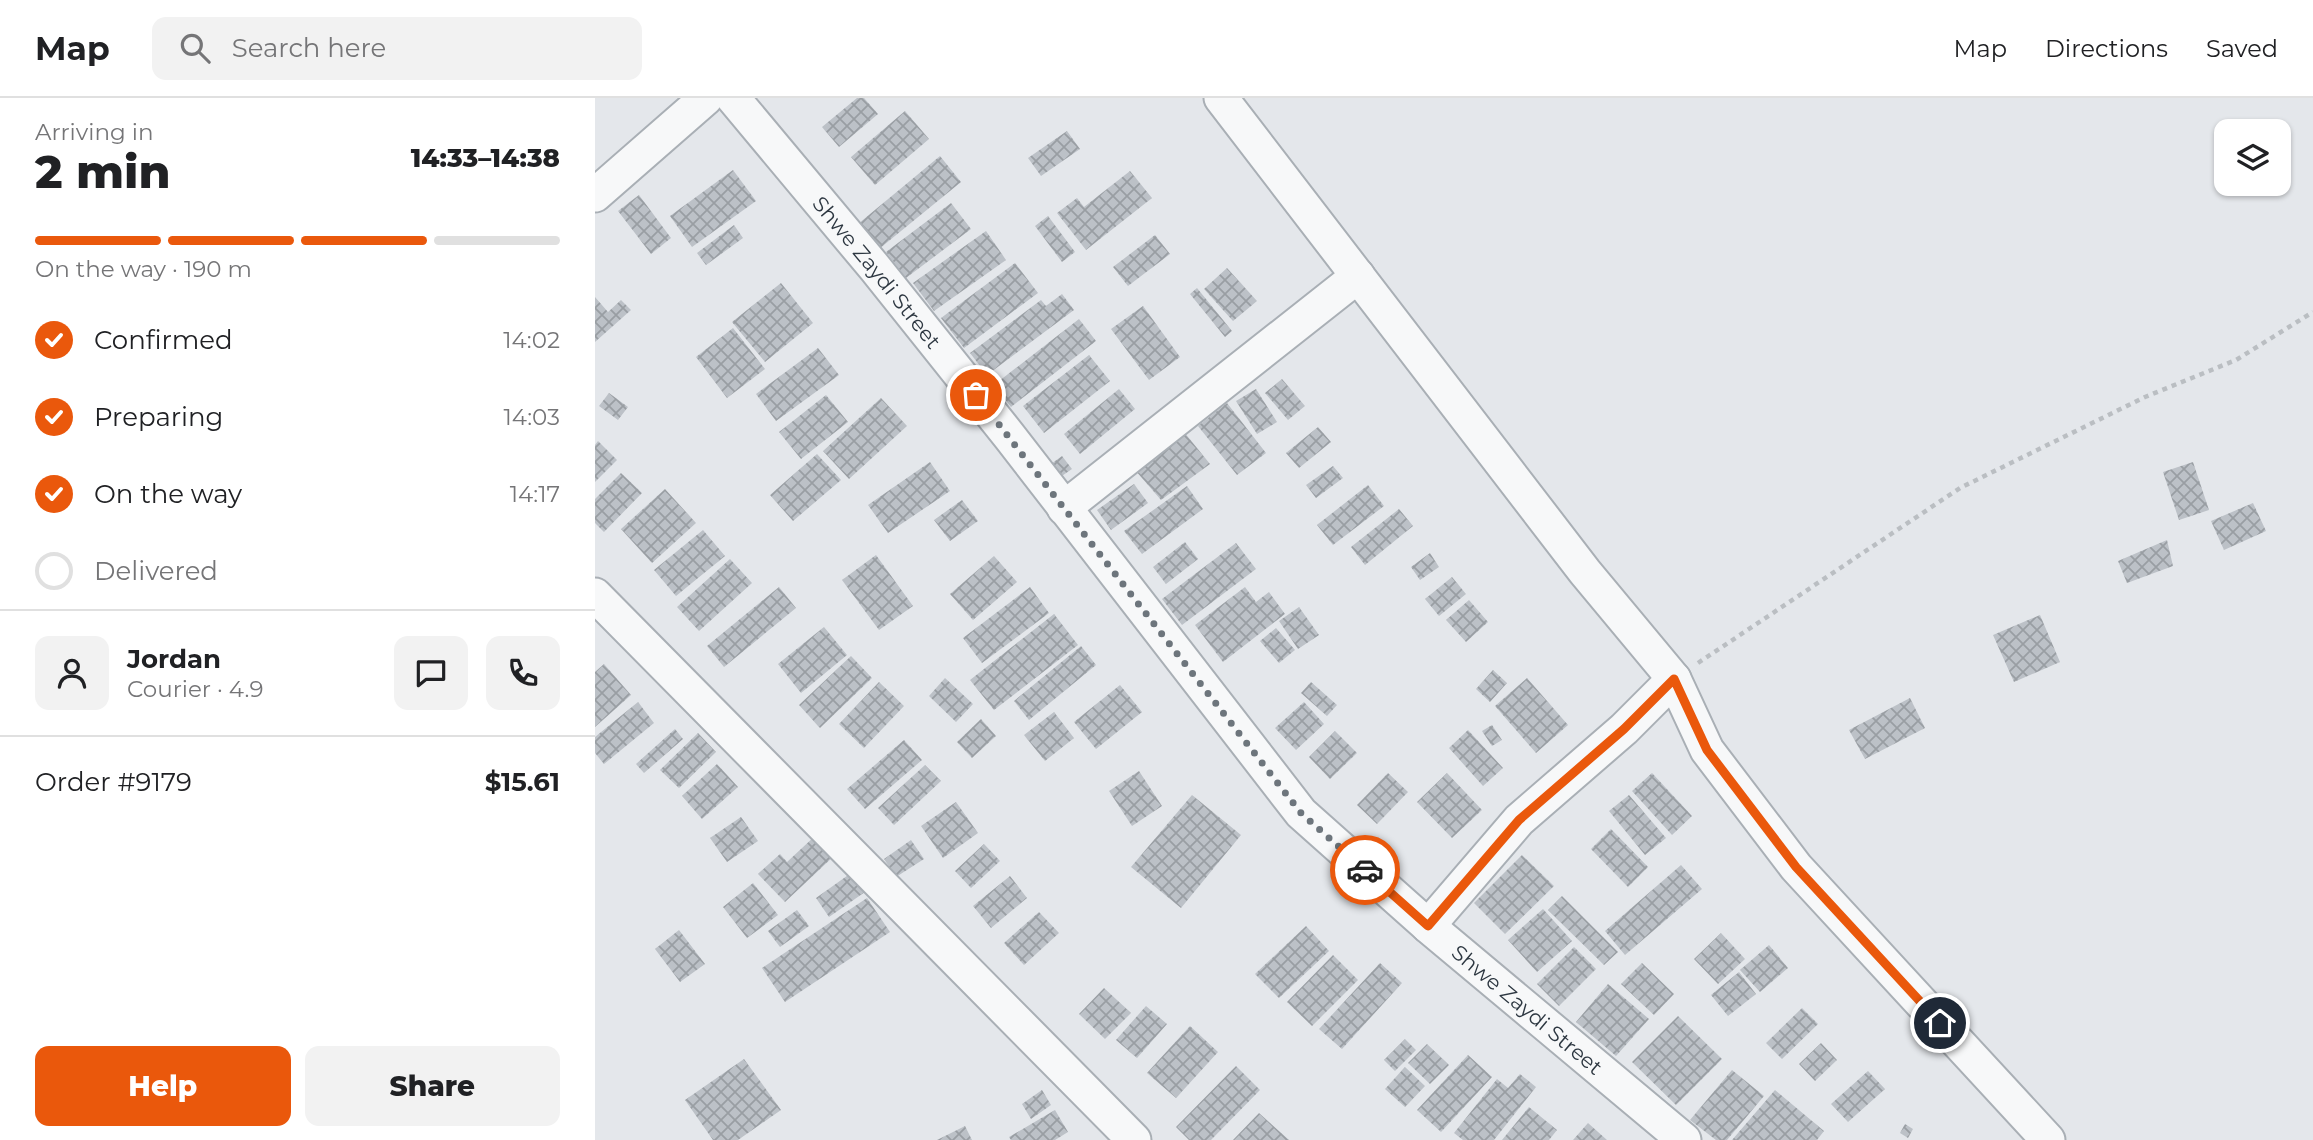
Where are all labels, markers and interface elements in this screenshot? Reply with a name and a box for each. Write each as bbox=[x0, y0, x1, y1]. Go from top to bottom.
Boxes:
search box bbox=[152, 17, 642, 80]
text: Map bbox=[35, 28, 110, 68]
icon: search bbox=[176, 29, 214, 67]
text: Search here bbox=[232, 32, 386, 64]
text: Map bbox=[1954, 34, 2007, 63]
text: Directions bbox=[2045, 34, 2168, 63]
text: Saved bbox=[2206, 34, 2278, 63]
text: Arriving in bbox=[35, 118, 154, 146]
map controls bbox=[2214, 119, 2291, 196]
button: layers bbox=[2214, 119, 2291, 196]
text: 14:33–14:38 bbox=[411, 142, 560, 174]
text: 2 min bbox=[35, 143, 170, 200]
street label: Shwe Zaydi Street bbox=[808, 191, 947, 353]
text: On the way · 190 m bbox=[35, 255, 252, 283]
icon: check bbox=[35, 321, 73, 359]
text: Confirmed bbox=[94, 324, 233, 356]
text: 14:02 bbox=[503, 326, 560, 354]
pin bbox=[946, 365, 1006, 425]
icon: bag bbox=[957, 376, 995, 414]
icon: check bbox=[35, 398, 73, 436]
text: Preparing bbox=[94, 401, 223, 433]
text: 14:03 bbox=[504, 403, 560, 431]
icon: check bbox=[35, 475, 73, 513]
text: On the way bbox=[94, 478, 242, 510]
text: 14:17 bbox=[510, 480, 560, 508]
text: Delivered bbox=[94, 555, 218, 587]
button: person bbox=[35, 636, 109, 710]
button: chat bbox=[394, 636, 468, 710]
button: phone bbox=[486, 636, 560, 710]
text: Jordan bbox=[127, 643, 221, 675]
text: Courier · 4.9 bbox=[127, 675, 263, 703]
text: Order #9179 bbox=[35, 766, 192, 798]
text: $15.61 bbox=[485, 766, 560, 798]
courier bbox=[1330, 835, 1400, 905]
icon: car bbox=[1346, 851, 1384, 889]
street label: Shwe Zaydi Street bbox=[1447, 939, 1608, 1079]
pin bbox=[1910, 993, 1970, 1053]
icon: home bbox=[1921, 1004, 1959, 1042]
button: Help bbox=[35, 1046, 291, 1126]
button: Share bbox=[305, 1046, 560, 1126]

